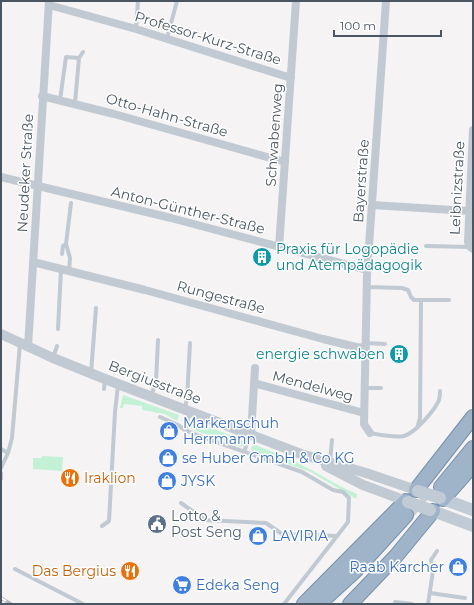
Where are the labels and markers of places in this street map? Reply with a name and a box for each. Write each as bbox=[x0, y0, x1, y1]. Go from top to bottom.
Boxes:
place label: Praxis für Logopädie und Atempädagogik bbox=[276, 240, 423, 274]
building icon: Praxis für Logopädie und Atempädagogik bbox=[251, 246, 273, 268]
building icon: energie schwaben bbox=[388, 343, 410, 365]
place label: energie schwaben bbox=[256, 345, 385, 363]
place label: Markenschuh Herrmann bbox=[183, 414, 279, 448]
shop icon: Markenschuh Herrmann bbox=[158, 420, 180, 442]
shop icon: se Huber GmbH & Co KG bbox=[157, 447, 179, 469]
place label: se Huber GmbH & Co KG bbox=[182, 449, 355, 467]
restaurant icon: Iraklion bbox=[59, 467, 81, 489]
place label: Iraklion bbox=[84, 469, 136, 487]
shop icon: JYSK bbox=[156, 470, 178, 492]
place label: JYSK bbox=[180, 472, 215, 490]
place label: Lotto & Post Seng bbox=[171, 507, 242, 541]
public building icon: Lotto & Post Seng bbox=[146, 513, 168, 535]
shop icon: LAVIRIA bbox=[247, 525, 269, 547]
place label: LAVIRIA bbox=[272, 527, 329, 545]
shop icon: Raab Karcher bbox=[447, 556, 469, 578]
place label: Raab Karcher bbox=[350, 558, 444, 576]
restaurant icon: Das Bergius bbox=[119, 560, 141, 582]
place label: Das Bergius bbox=[32, 562, 116, 580]
supermarket icon: Edeka Seng bbox=[171, 574, 193, 596]
place label: Edeka Seng bbox=[196, 576, 280, 594]

